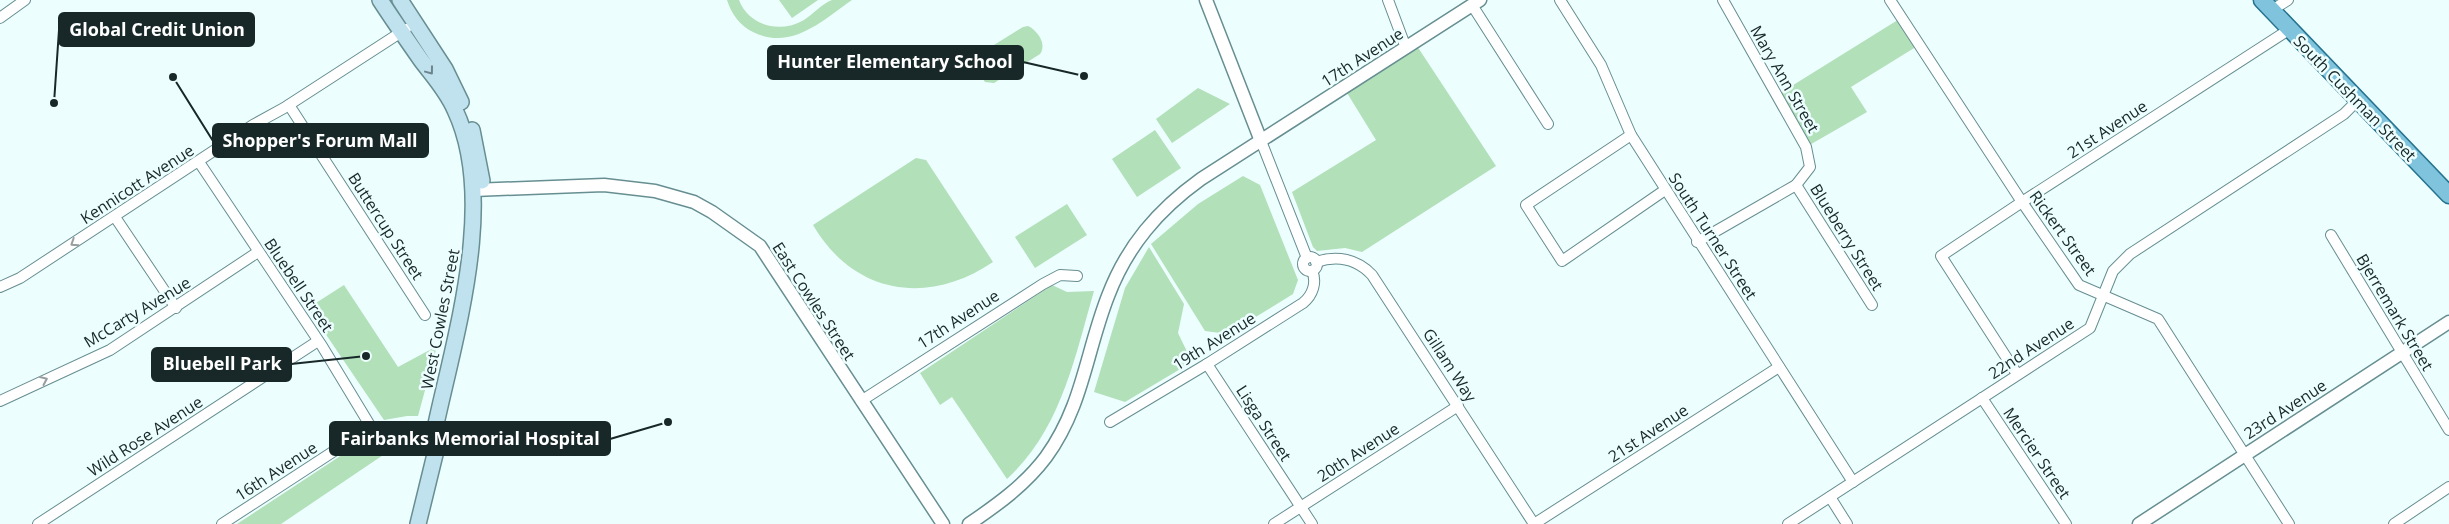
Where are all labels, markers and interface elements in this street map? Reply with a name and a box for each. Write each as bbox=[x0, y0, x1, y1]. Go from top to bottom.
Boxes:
callout: Global Credit Union bbox=[59, 13, 254, 46]
text: Global Credit Union bbox=[69, 17, 245, 41]
street label: Mary Ann Street bbox=[1745, 21, 1825, 137]
street label: 17th Avenue bbox=[1317, 22, 1407, 92]
street label: South Cushman Street bbox=[2289, 30, 2421, 166]
callout: Hunter Elementary School bbox=[768, 46, 1023, 79]
text: Hunter Elementary School bbox=[777, 49, 1013, 73]
one-way arrow bbox=[424, 65, 432, 74]
street label: 21st Avenue bbox=[2063, 95, 2151, 163]
callout: Shopper's Forum Mall bbox=[213, 124, 428, 157]
text: Shopper's Forum Mall bbox=[222, 128, 418, 152]
street label: Kennicott Avenue bbox=[76, 139, 198, 229]
street label: Buttercup Street bbox=[343, 168, 429, 284]
street label: South Turner Street bbox=[1664, 168, 1762, 304]
street label: Blueberry Street bbox=[1805, 179, 1889, 295]
street label: Rickert Street bbox=[2025, 186, 2101, 280]
street label: Bluebell Street bbox=[259, 234, 339, 337]
one-way arrow bbox=[71, 237, 80, 246]
street label: East Cowles Street bbox=[768, 238, 861, 365]
street label: West Cowles Street bbox=[416, 247, 464, 391]
street label: Bjerremark Street bbox=[2351, 249, 2439, 375]
street label: McCarty Avenue bbox=[79, 271, 195, 353]
street label: 17th Avenue bbox=[913, 284, 1003, 354]
street label: 19th Avenue bbox=[1168, 307, 1260, 375]
street label: 22nd Avenue bbox=[1984, 312, 2078, 384]
street label: Gillam Way bbox=[1418, 324, 1482, 407]
callout: Bluebell Park bbox=[152, 348, 291, 381]
text: Bluebell Park bbox=[162, 351, 282, 375]
street label: 23rd Avenue bbox=[2239, 374, 2331, 444]
one-way arrow bbox=[39, 375, 48, 386]
street label: Lisga Street bbox=[1231, 381, 1297, 465]
street label: Wild Rose Avenue bbox=[83, 391, 207, 481]
street label: 21st Avenue bbox=[1604, 399, 1692, 467]
street label: Mercier Street bbox=[1998, 403, 2076, 503]
street label: 20th Avenue bbox=[1313, 417, 1403, 487]
callout: Fairbanks Memorial Hospital bbox=[330, 422, 610, 455]
text: Fairbanks Memorial Hospital bbox=[340, 426, 600, 450]
street label: 16th Avenue bbox=[231, 436, 321, 506]

